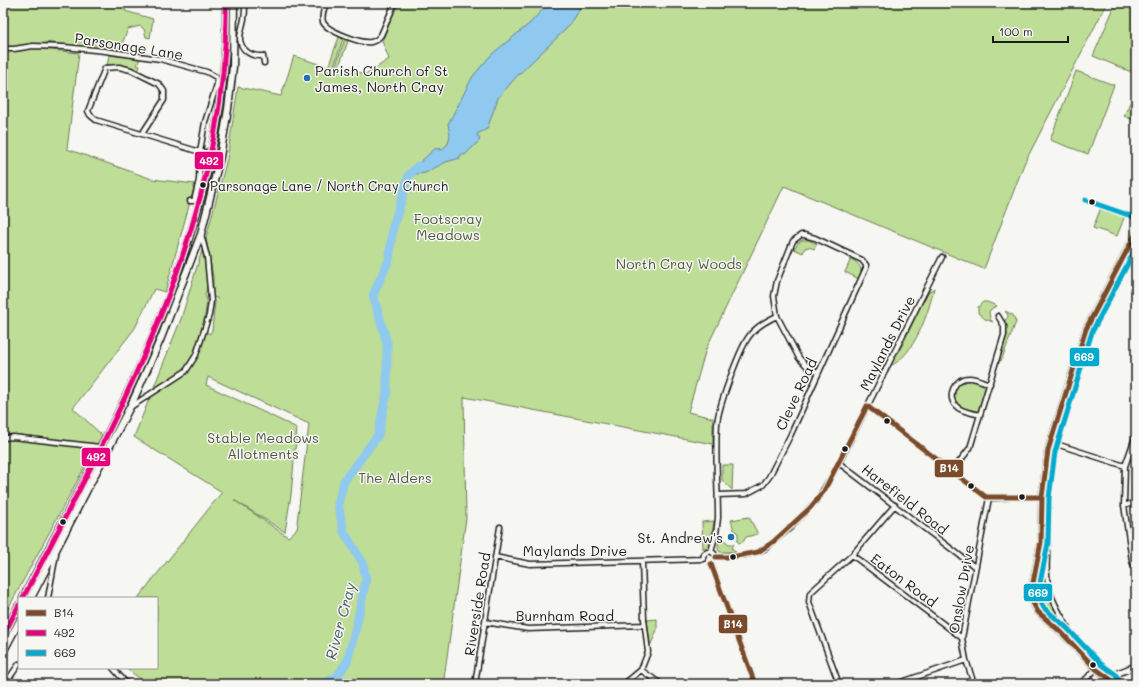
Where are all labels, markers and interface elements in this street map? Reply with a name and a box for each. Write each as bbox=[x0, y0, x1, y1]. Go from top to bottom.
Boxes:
scale bar bbox=[993, 18, 1068, 44]
text: 100 m bbox=[999, 23, 1033, 39]
street label: Parsonage Lane bbox=[73, 28, 185, 64]
place label: Parish Church of St James, North Cray bbox=[315, 61, 448, 96]
marker: Parish Church of St James, North Cray bbox=[302, 73, 312, 83]
line badge: 492 bbox=[194, 151, 224, 170]
text: 492 bbox=[199, 153, 219, 168]
place label: Parsonage Lane / North Cray Church bbox=[210, 177, 448, 194]
marker: Parsonage Lane / North Cray Church bbox=[198, 180, 208, 190]
unlabelled marker bbox=[1087, 197, 1097, 207]
park label: Footscray Meadows bbox=[414, 209, 482, 244]
park label: North Cray Woods bbox=[616, 254, 742, 273]
street label: Maylands Drive bbox=[855, 292, 919, 394]
line badge: 669 bbox=[1069, 347, 1100, 367]
text: 669 bbox=[1074, 349, 1094, 364]
street label: Cleve Road bbox=[771, 355, 821, 433]
unlabelled marker bbox=[882, 416, 892, 426]
park label: Stable Meadows Allotments bbox=[207, 428, 319, 463]
unlabelled marker bbox=[840, 444, 850, 454]
line badge: 492 bbox=[81, 447, 111, 467]
text: 492 bbox=[86, 449, 106, 464]
street label: Harefield Road bbox=[858, 459, 952, 539]
line badge: B14 bbox=[934, 459, 964, 478]
text: B14 bbox=[939, 460, 959, 475]
park label: The Alders bbox=[358, 468, 432, 487]
unlabelled marker bbox=[966, 481, 976, 491]
unlabelled marker bbox=[1017, 492, 1027, 502]
unlabelled marker bbox=[58, 517, 68, 527]
place label: St. Andrew's bbox=[638, 528, 723, 547]
marker: St. Andrew's bbox=[726, 532, 736, 542]
street label: Maylands Drive bbox=[523, 541, 627, 560]
street label: Onslow Drive bbox=[944, 543, 978, 635]
street label: Eaton Road bbox=[867, 549, 941, 611]
street label: Riverside Road bbox=[459, 551, 495, 657]
unlabelled marker bbox=[728, 552, 738, 562]
water label: River Cray bbox=[320, 580, 360, 662]
line badge: 669 bbox=[1023, 583, 1053, 602]
text: 669 bbox=[1028, 585, 1048, 600]
legend bbox=[18, 597, 158, 669]
text: B14 bbox=[54, 604, 74, 620]
street label: Burnham Road bbox=[516, 606, 614, 625]
line badge: B14 bbox=[718, 614, 748, 634]
text: B14 bbox=[723, 616, 743, 631]
text: 492 bbox=[54, 624, 75, 640]
text: 669 bbox=[54, 644, 76, 660]
unlabelled marker bbox=[1088, 660, 1098, 670]

